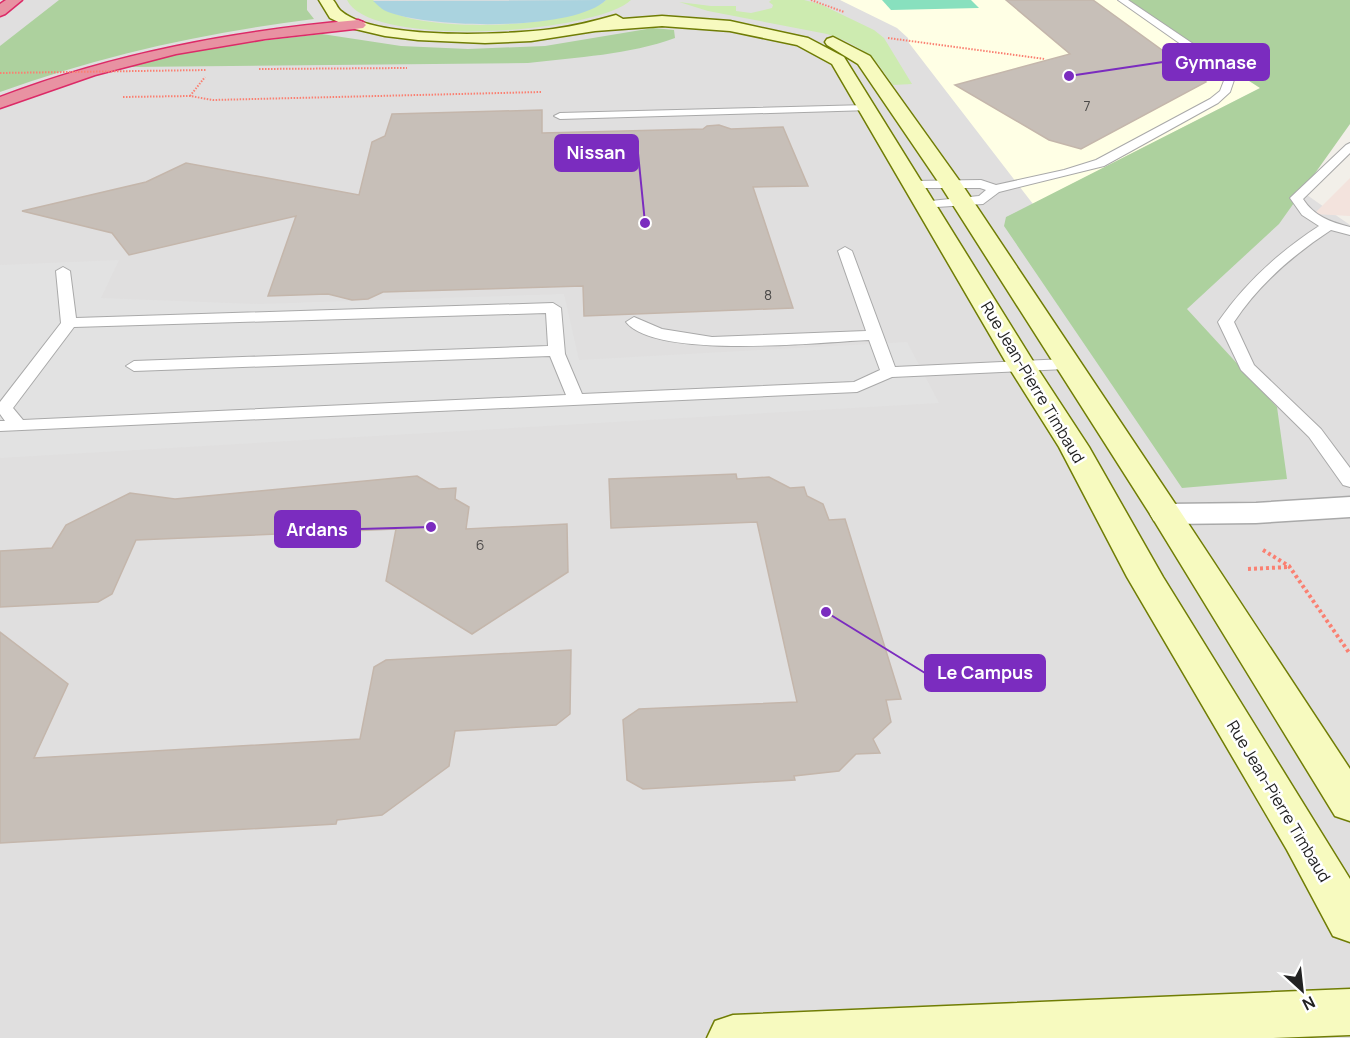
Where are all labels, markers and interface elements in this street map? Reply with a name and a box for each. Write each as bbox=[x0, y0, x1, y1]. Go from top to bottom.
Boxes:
callout: Gymnase bbox=[1163, 44, 1269, 80]
text: Gymnase bbox=[1175, 50, 1257, 74]
house number: 7 bbox=[1083, 96, 1091, 115]
callout: Nissan bbox=[555, 135, 638, 171]
text: Nissan bbox=[566, 140, 626, 164]
house number: 8 bbox=[764, 285, 772, 304]
street label: Rue Jean-Pierre Timbaud bbox=[976, 297, 1090, 467]
callout: Ardans bbox=[275, 511, 360, 547]
text: Ardans bbox=[286, 517, 348, 541]
house number: 6 bbox=[476, 535, 484, 554]
callout: Le Campus bbox=[925, 655, 1045, 691]
text: Le Campus bbox=[937, 660, 1033, 684]
street label: Rue Jean-Pierre Timbaud bbox=[1222, 716, 1336, 886]
north arrow bbox=[1272, 960, 1332, 1020]
text: N bbox=[1299, 991, 1319, 1016]

